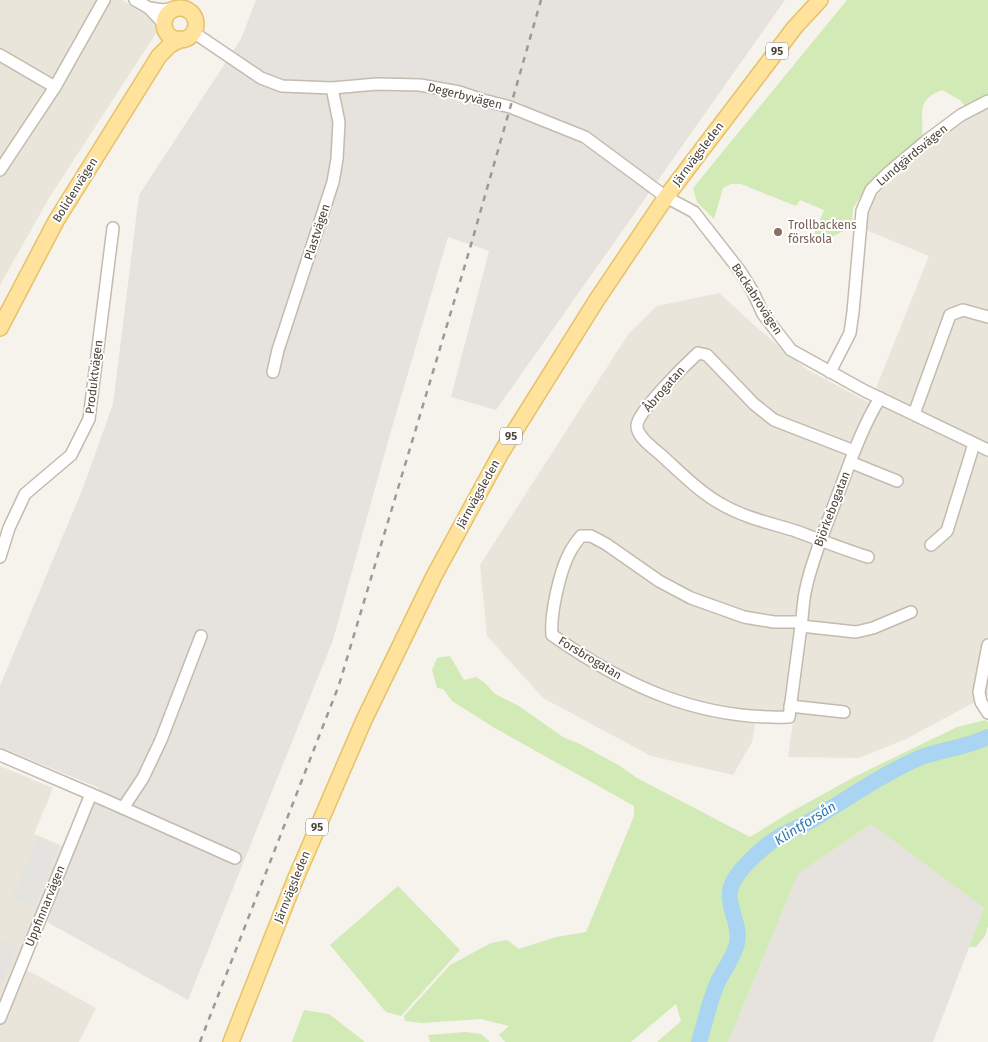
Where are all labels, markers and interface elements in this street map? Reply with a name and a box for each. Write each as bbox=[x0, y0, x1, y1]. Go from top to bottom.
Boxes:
road number: 95 bbox=[766, 42, 788, 59]
street label: Degerbyvägen bbox=[426, 80, 504, 112]
street label: Järnvägsleden bbox=[669, 119, 727, 189]
street label: Lundgärdsvägen bbox=[874, 121, 950, 189]
street label: Bolidenvägen bbox=[50, 155, 100, 225]
street label: Plastvägen bbox=[301, 202, 333, 262]
place label: Trollbackens förskola bbox=[788, 218, 857, 246]
marker: Trollbackens förskola bbox=[772, 226, 784, 238]
street label: Backabrovägen bbox=[729, 261, 785, 337]
street label: Produktvägen bbox=[83, 339, 105, 415]
street label: Åbrogatan bbox=[639, 362, 688, 415]
road number: 95 bbox=[500, 428, 522, 444]
street label: Järnvägsleden bbox=[453, 457, 503, 531]
street label: Björkebogatan bbox=[811, 469, 853, 549]
street label: Forsbrogatan bbox=[556, 634, 624, 682]
water label: Klintforsån bbox=[771, 798, 839, 849]
road number: 95 bbox=[306, 819, 328, 836]
street label: Järnvägsleden bbox=[271, 849, 313, 925]
street label: Uppfinnarvägen bbox=[22, 863, 68, 949]

